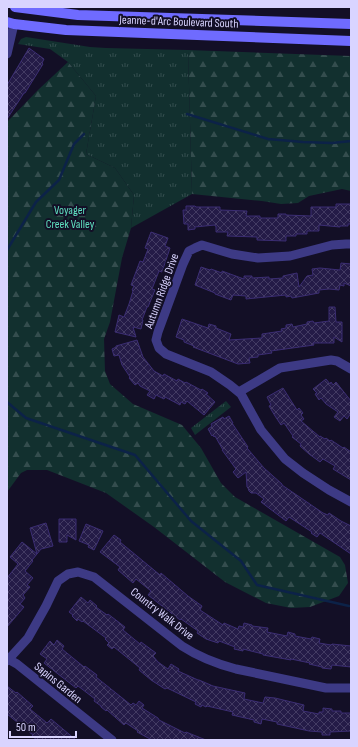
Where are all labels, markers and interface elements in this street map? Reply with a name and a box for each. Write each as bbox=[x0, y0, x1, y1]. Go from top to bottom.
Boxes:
street label: Jeanne-d'Arc Boulevard South bbox=[118, 12, 239, 32]
park label: Voyager Creek Valley bbox=[46, 203, 95, 232]
street label: Autumn Ridge Drive bbox=[141, 251, 183, 332]
street label: Country Walk Drive bbox=[127, 585, 197, 644]
street label: Sapins Garden bbox=[31, 659, 85, 707]
scale bar bbox=[10, 713, 76, 739]
text: 50 m bbox=[16, 720, 36, 735]

